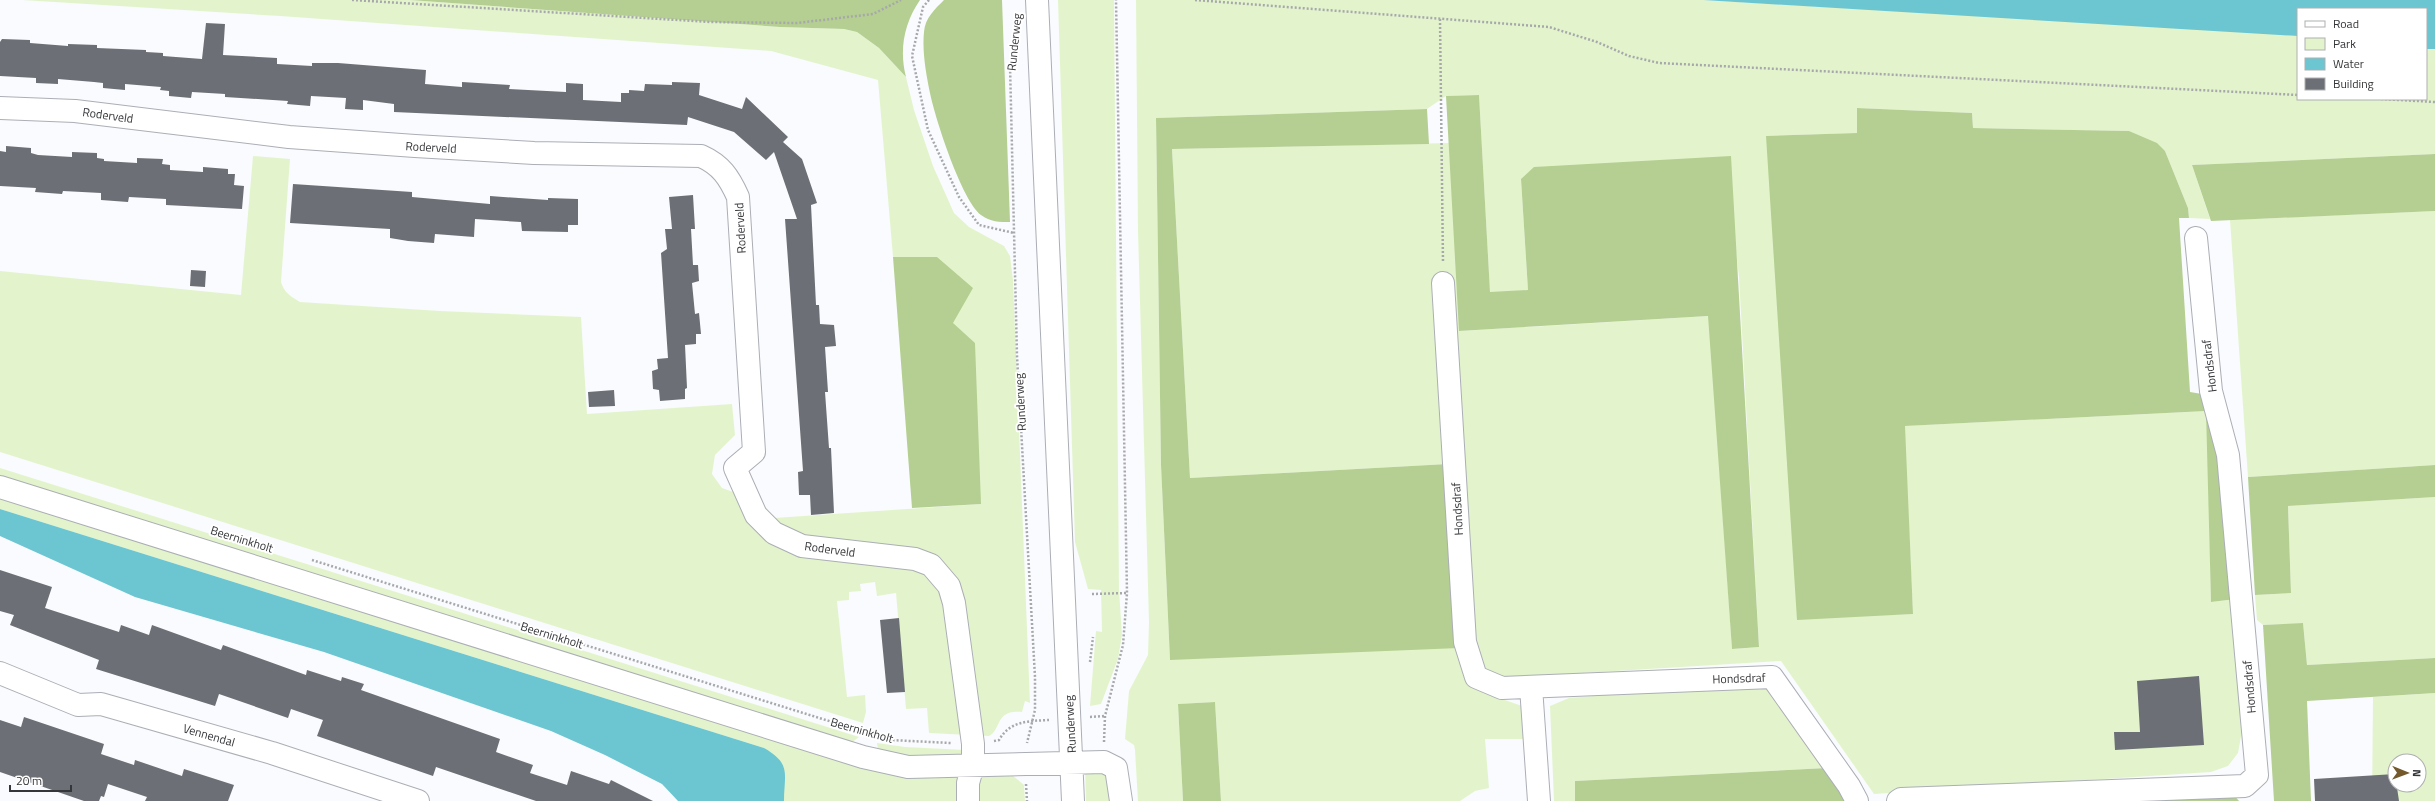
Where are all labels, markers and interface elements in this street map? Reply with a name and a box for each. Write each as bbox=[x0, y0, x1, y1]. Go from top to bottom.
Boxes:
legend bbox=[2297, 8, 2427, 100]
street label: Runderweg bbox=[1002, 12, 1026, 72]
text: Road bbox=[2333, 14, 2359, 33]
text: Park bbox=[2333, 34, 2356, 53]
text: Water bbox=[2333, 54, 2364, 73]
text: Building bbox=[2333, 74, 2374, 93]
street label: Roderveld bbox=[81, 102, 135, 128]
street label: Roderveld bbox=[405, 136, 457, 158]
street label: Roderveld bbox=[729, 202, 751, 254]
street label: Hondsdraf bbox=[2196, 338, 2222, 394]
street label: Runderweg bbox=[1009, 373, 1031, 431]
street label: Hondsdraf bbox=[1446, 482, 1468, 536]
street label: Beerninkholt bbox=[208, 520, 276, 558]
street label: Roderveld bbox=[803, 536, 857, 562]
street label: Beerninkholt bbox=[518, 616, 586, 654]
street label: Hondsdraf bbox=[2237, 660, 2261, 714]
street label: Hondsdraf bbox=[1712, 668, 1766, 688]
street label: Runderweg bbox=[1059, 695, 1081, 753]
street label: Beerninkholt bbox=[828, 712, 896, 748]
street label: Vennendal bbox=[181, 719, 237, 751]
north arrow bbox=[2387, 753, 2427, 793]
scale bar bbox=[10, 767, 71, 793]
text: N bbox=[2409, 769, 2425, 777]
text: 20 m bbox=[16, 771, 42, 790]

